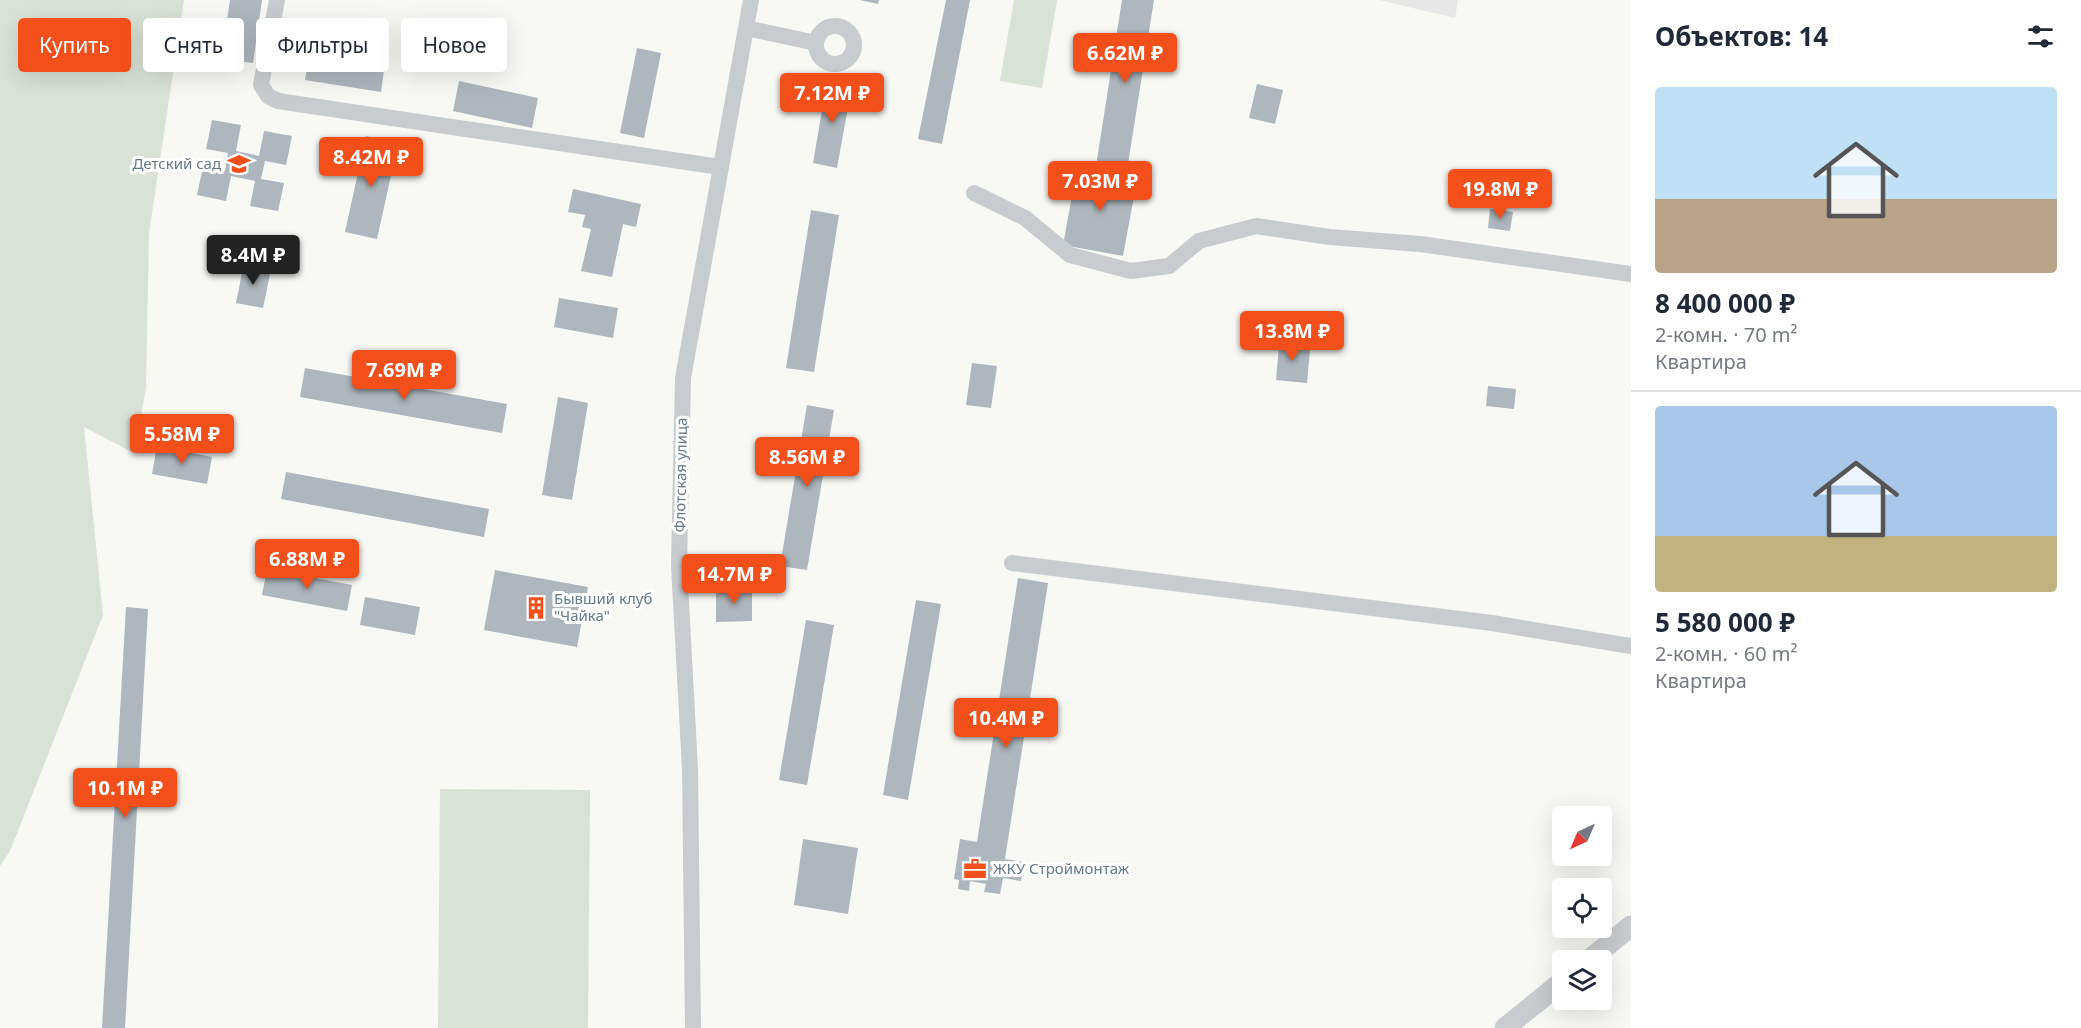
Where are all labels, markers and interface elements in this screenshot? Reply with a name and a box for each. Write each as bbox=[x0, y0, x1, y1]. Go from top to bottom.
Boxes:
chip: Купить bbox=[18, 18, 131, 72]
chip: Снять bbox=[143, 18, 244, 72]
chip: Фильтры bbox=[256, 18, 389, 72]
chip: Новое bbox=[401, 18, 507, 72]
text: Объектов: 14 bbox=[1655, 18, 1828, 54]
icon: filters bbox=[2024, 20, 2057, 53]
pin: 6.62M ₽ bbox=[1070, 33, 1180, 84]
text: 6.62M ₽ bbox=[1087, 39, 1163, 66]
pin: 7.12M ₽ bbox=[777, 73, 887, 124]
text: 7.12M ₽ bbox=[794, 79, 870, 106]
icon: home bbox=[1802, 126, 1910, 234]
pin: 8.42M ₽ bbox=[316, 137, 426, 188]
text: 8.42M ₽ bbox=[333, 143, 409, 170]
school or university icon: Детский сад bbox=[226, 151, 252, 177]
place label: Детский сад bbox=[132, 153, 221, 173]
pin: 7.03M ₽ bbox=[1045, 161, 1155, 212]
text: 7.03M ₽ bbox=[1062, 167, 1138, 194]
pin: 19.8M ₽ bbox=[1445, 169, 1555, 220]
text: 19.8M ₽ bbox=[1462, 175, 1538, 202]
pin: 8.4M ₽ bbox=[204, 235, 302, 286]
text: 8.4M ₽ bbox=[221, 241, 285, 268]
text: 8 400 000 ₽ bbox=[1655, 285, 1795, 321]
pin: 13.8M ₽ bbox=[1237, 311, 1347, 362]
text: 13.8M ₽ bbox=[1254, 317, 1330, 344]
text: 2-комн. · 70 m² bbox=[1655, 321, 1798, 348]
text: Квартира bbox=[1655, 348, 1747, 375]
pin: 7.69M ₽ bbox=[349, 350, 459, 401]
text: 7.69M ₽ bbox=[366, 356, 442, 383]
pin: 5.58M ₽ bbox=[127, 414, 237, 465]
street label: Флотская улица bbox=[669, 417, 691, 533]
text: 5.58M ₽ bbox=[144, 420, 220, 447]
pin: 8.56M ₽ bbox=[752, 437, 862, 488]
text: 8.56M ₽ bbox=[769, 443, 845, 470]
icon: home bbox=[1802, 445, 1910, 553]
pin: 6.88M ₽ bbox=[252, 539, 362, 590]
text: 6.88M ₽ bbox=[269, 545, 345, 572]
pin: 14.7M ₽ bbox=[679, 554, 789, 605]
text: 14.7M ₽ bbox=[696, 560, 772, 587]
place label: Бывший клуб "Чайка" bbox=[554, 588, 652, 625]
building icon: Бывший клуб "Чайка" bbox=[523, 595, 549, 621]
text: 5 580 000 ₽ bbox=[1655, 604, 1795, 640]
text: 2-комн. · 60 m² bbox=[1655, 640, 1798, 667]
text: Квартира bbox=[1655, 667, 1747, 694]
pin: 10.4M ₽ bbox=[951, 698, 1061, 749]
text: 10.4M ₽ bbox=[968, 704, 1044, 731]
pin: 10.1M ₽ bbox=[70, 768, 180, 819]
text: 10.1M ₽ bbox=[87, 774, 163, 801]
north arrow bbox=[1552, 806, 1612, 866]
map controls bbox=[1552, 806, 1612, 1010]
office icon: ЖКУ Строймонтаж bbox=[962, 856, 988, 882]
place label: ЖКУ Строймонтаж bbox=[993, 858, 1130, 878]
button: locate bbox=[1552, 878, 1612, 938]
button: layers bbox=[1552, 950, 1612, 1010]

